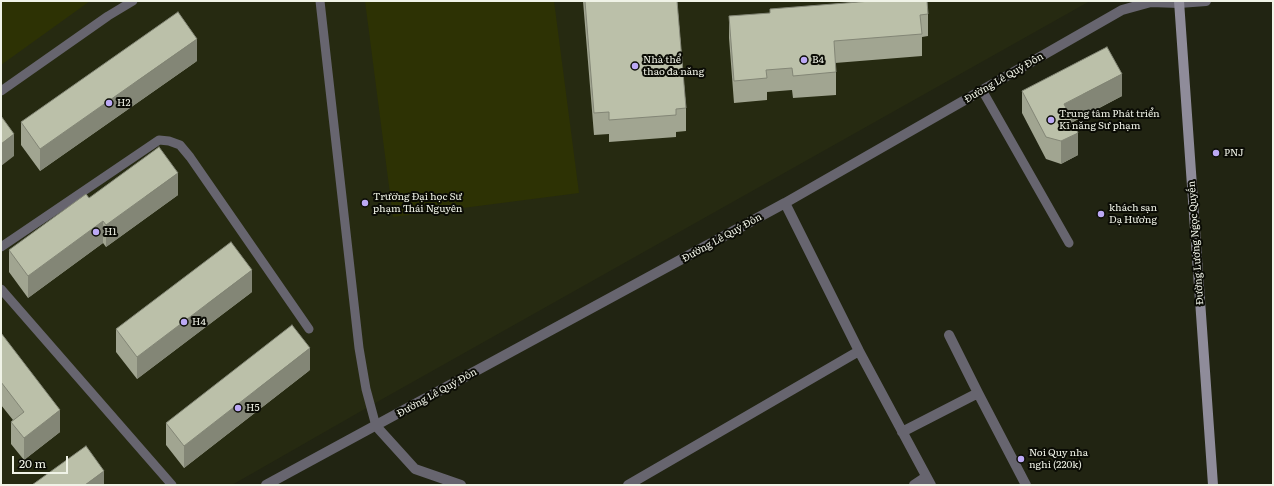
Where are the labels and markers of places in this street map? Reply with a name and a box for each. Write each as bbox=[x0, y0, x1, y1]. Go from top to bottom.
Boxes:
place label: Nhà thể thao đa năng bbox=[643, 54, 704, 78]
place label: B4 bbox=[812, 54, 824, 66]
marker: B4 bbox=[799, 55, 809, 65]
marker: Nhà thể thao đa năng bbox=[630, 61, 640, 71]
place label: H2 bbox=[117, 97, 130, 109]
marker: H2 bbox=[104, 98, 114, 108]
place label: Trung tâm Phát triển Kĩ năng Sư phạm bbox=[1059, 108, 1160, 132]
marker: Trung tâm Phát triển Kĩ năng Sư phạm bbox=[1046, 115, 1056, 125]
place label: PNJ bbox=[1224, 147, 1244, 159]
marker: PNJ bbox=[1211, 148, 1221, 158]
place label: Trường Đại học Sư phạm Thái Nguyên bbox=[373, 191, 462, 214]
marker: Trường Đại học Sư phạm Thái Nguyên bbox=[360, 198, 370, 208]
place label: khách sạn Dạ Hương bbox=[1109, 202, 1157, 226]
marker: khách sạn Dạ Hương bbox=[1096, 209, 1106, 219]
place label: H1 bbox=[104, 226, 116, 238]
marker: H1 bbox=[91, 227, 101, 237]
place label: H4 bbox=[192, 316, 206, 328]
marker: H4 bbox=[179, 317, 189, 327]
place label: H5 bbox=[246, 402, 259, 414]
marker: H5 bbox=[233, 403, 243, 413]
place label: Noi Quy nha nghi (220k) bbox=[1029, 447, 1088, 470]
marker: Noi Quy nha nghi (220k) bbox=[1016, 454, 1026, 464]

